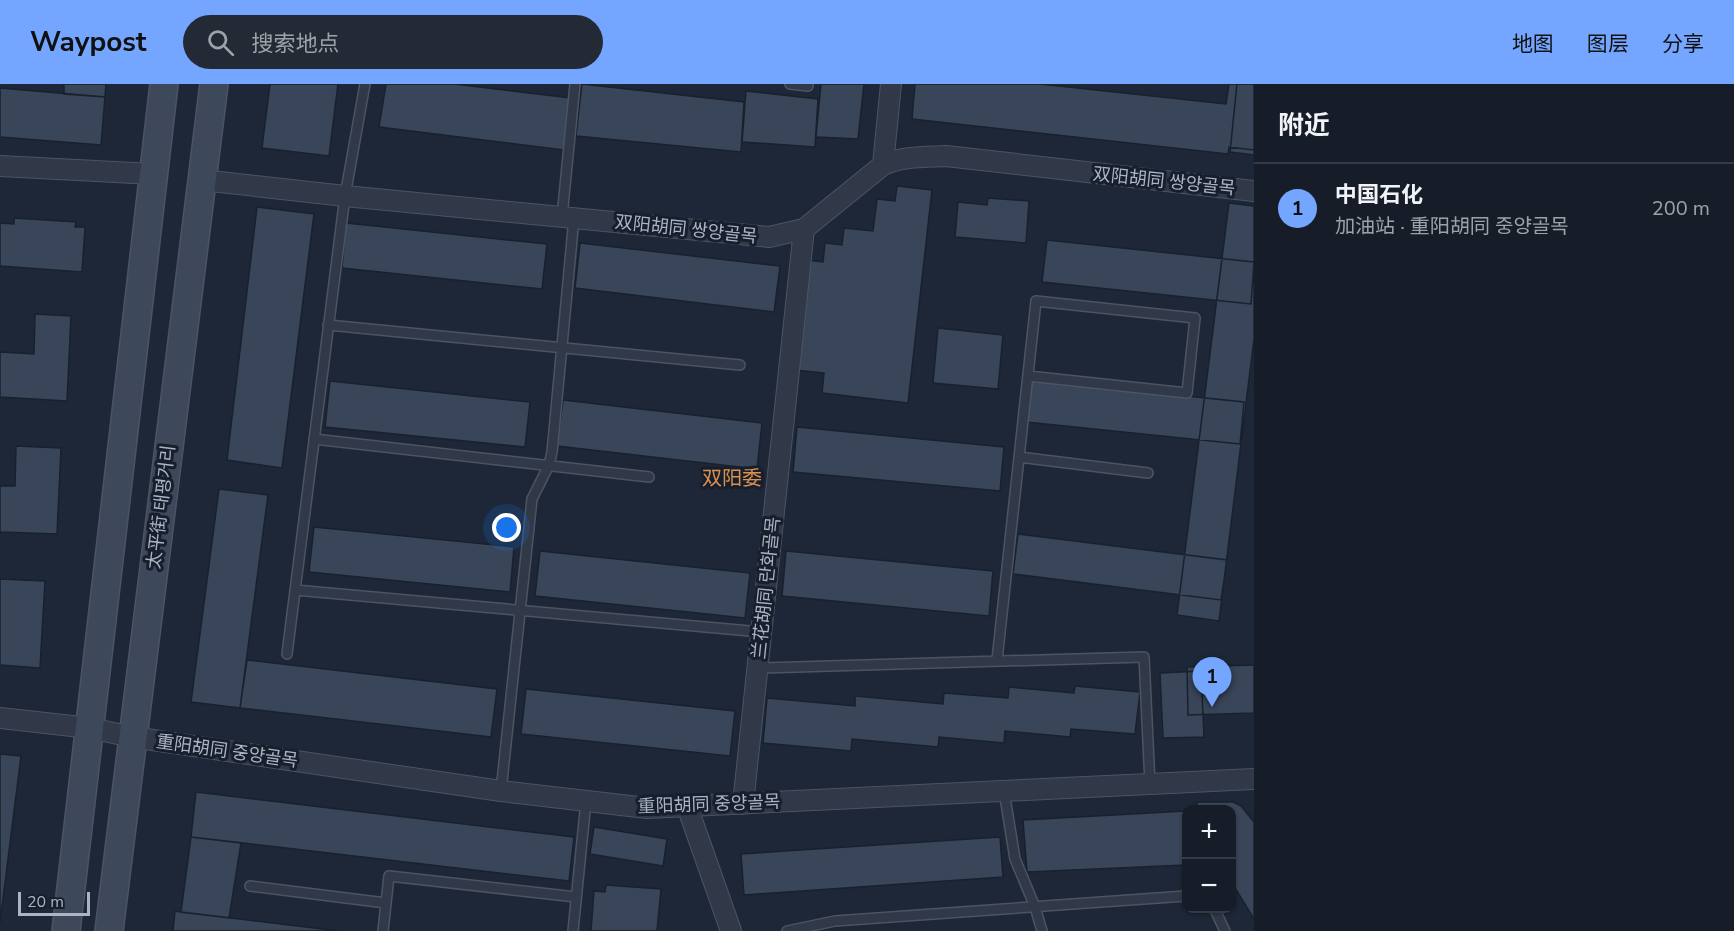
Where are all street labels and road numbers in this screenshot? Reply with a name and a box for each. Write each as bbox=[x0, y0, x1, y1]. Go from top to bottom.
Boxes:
street label: 双阳胡同 쌍양골목 bbox=[1092, 162, 1236, 200]
street label: 双阳胡同 쌍양골목 bbox=[614, 210, 758, 248]
street label: 太平街 태평거리 bbox=[141, 444, 181, 570]
street label: 兰花胡同 란화골목 bbox=[747, 516, 785, 660]
street label: 重阳胡同 중양골목 bbox=[155, 729, 299, 773]
street label: 重阳胡同 중양골목 bbox=[637, 790, 781, 818]

